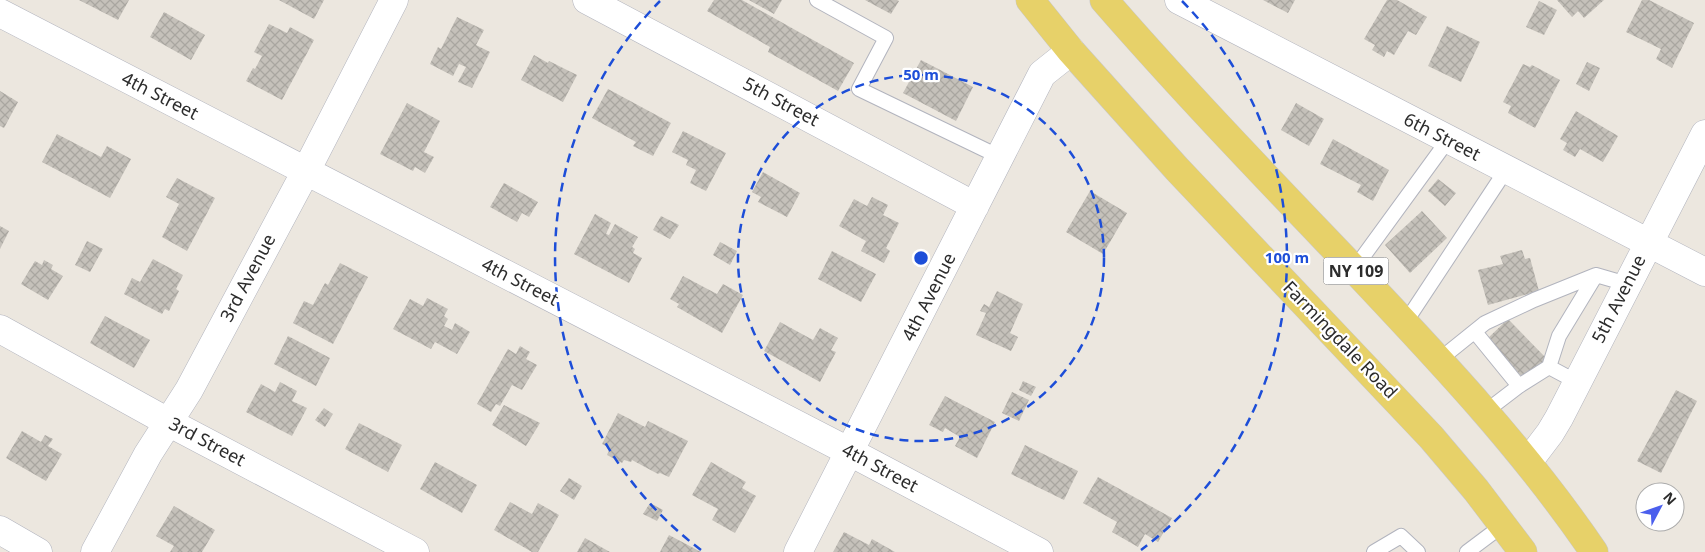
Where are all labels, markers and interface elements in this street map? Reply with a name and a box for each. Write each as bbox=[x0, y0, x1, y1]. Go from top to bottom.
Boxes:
text: 50 m bbox=[903, 64, 939, 84]
street label: 4th Street bbox=[118, 66, 203, 125]
street label: 5th Street bbox=[739, 71, 824, 131]
street label: 6th Street bbox=[1400, 107, 1485, 166]
street label: 3rd Avenue bbox=[214, 229, 280, 326]
text: 100 m bbox=[1265, 247, 1309, 267]
street label: 4th Avenue bbox=[896, 248, 961, 345]
centre of rings bbox=[912, 249, 930, 267]
street label: 5th Avenue bbox=[1586, 250, 1651, 347]
street label: 4th Street bbox=[478, 252, 563, 311]
road number: NY 109 bbox=[1324, 258, 1388, 284]
street label: Farmingdale Road bbox=[1278, 275, 1403, 403]
street label: 3rd Street bbox=[165, 411, 250, 472]
street label: 4th Street bbox=[838, 437, 923, 497]
north arrow bbox=[1635, 482, 1685, 532]
text: N bbox=[1659, 488, 1681, 509]

